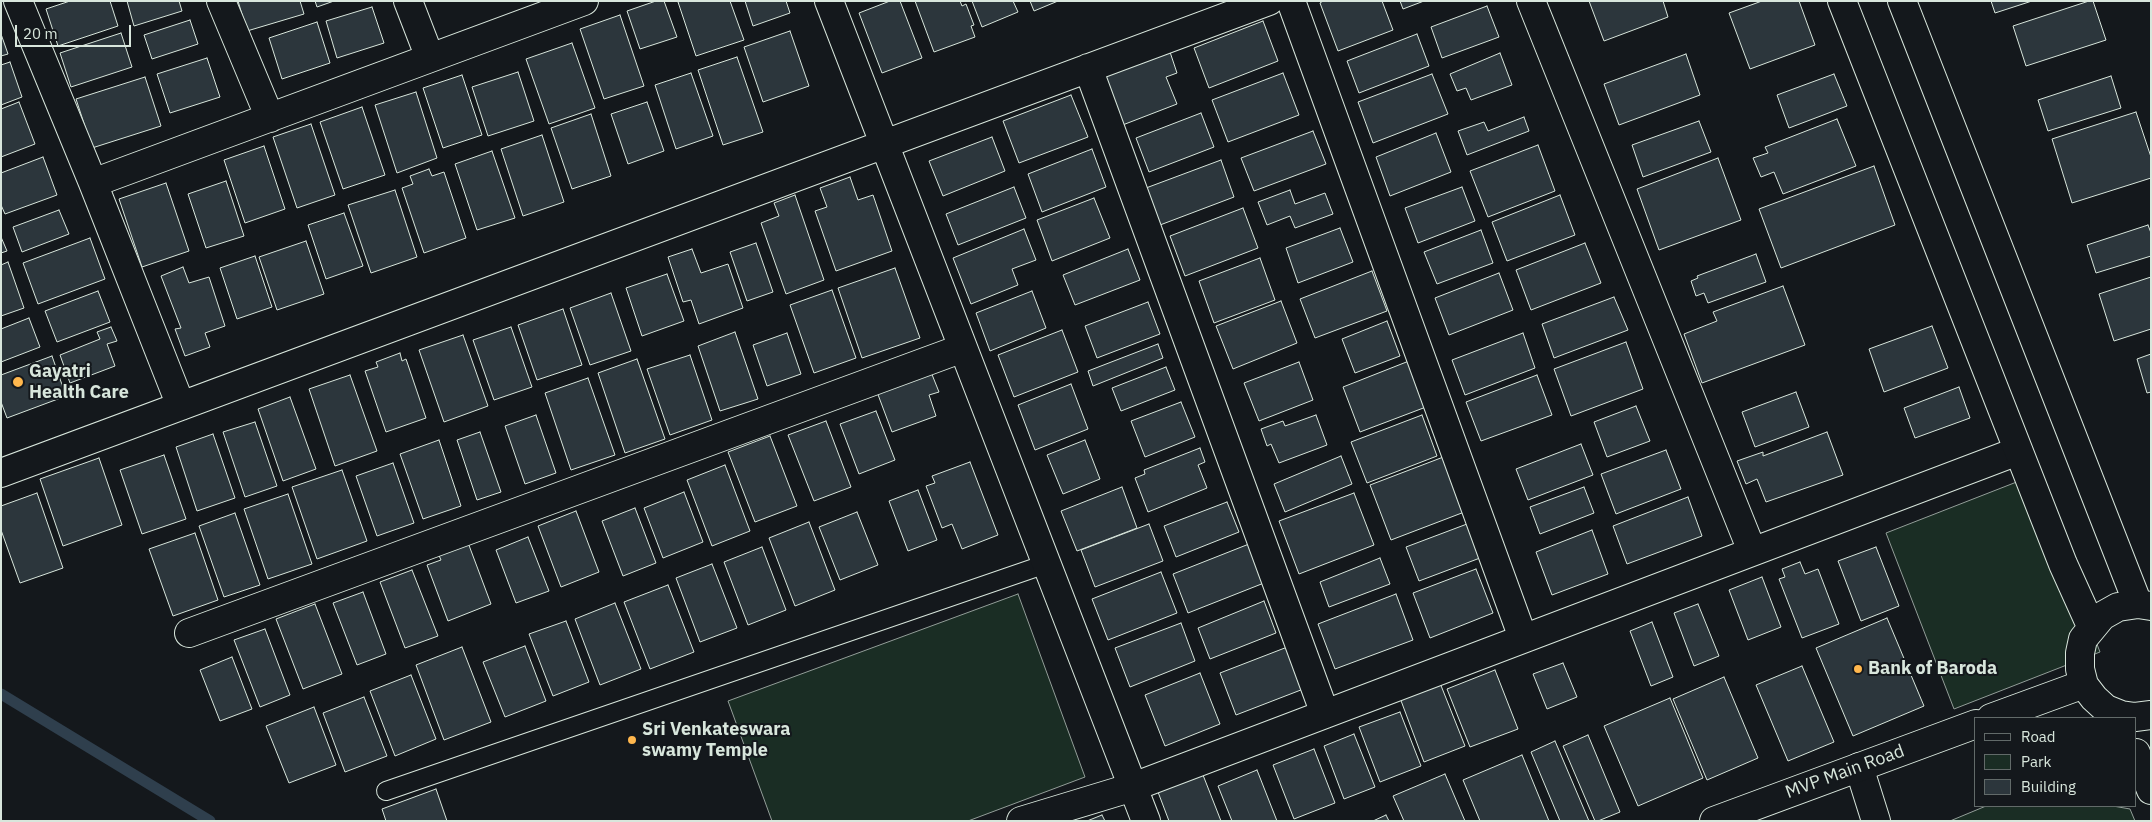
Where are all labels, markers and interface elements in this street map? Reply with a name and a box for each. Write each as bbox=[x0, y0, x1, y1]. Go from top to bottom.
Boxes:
scale bar bbox=[18, 15, 134, 47]
text: 20 m bbox=[23, 24, 58, 43]
place label: Gayatri Health Care bbox=[29, 361, 129, 404]
marker: Gayatri Health Care bbox=[11, 375, 25, 389]
place label: Bank of Baroda bbox=[1868, 658, 1997, 680]
marker: Bank of Baroda bbox=[1852, 663, 1864, 675]
legend bbox=[1974, 717, 2137, 807]
place label: Sri Venkateswara swamy Temple bbox=[642, 719, 791, 762]
text: Road bbox=[2021, 727, 2056, 746]
marker: Sri Venkateswara swamy Temple bbox=[626, 734, 638, 746]
street label: MVP Main Road bbox=[1782, 740, 1908, 804]
text: Park bbox=[2021, 752, 2051, 771]
text: Building bbox=[2021, 777, 2076, 796]

